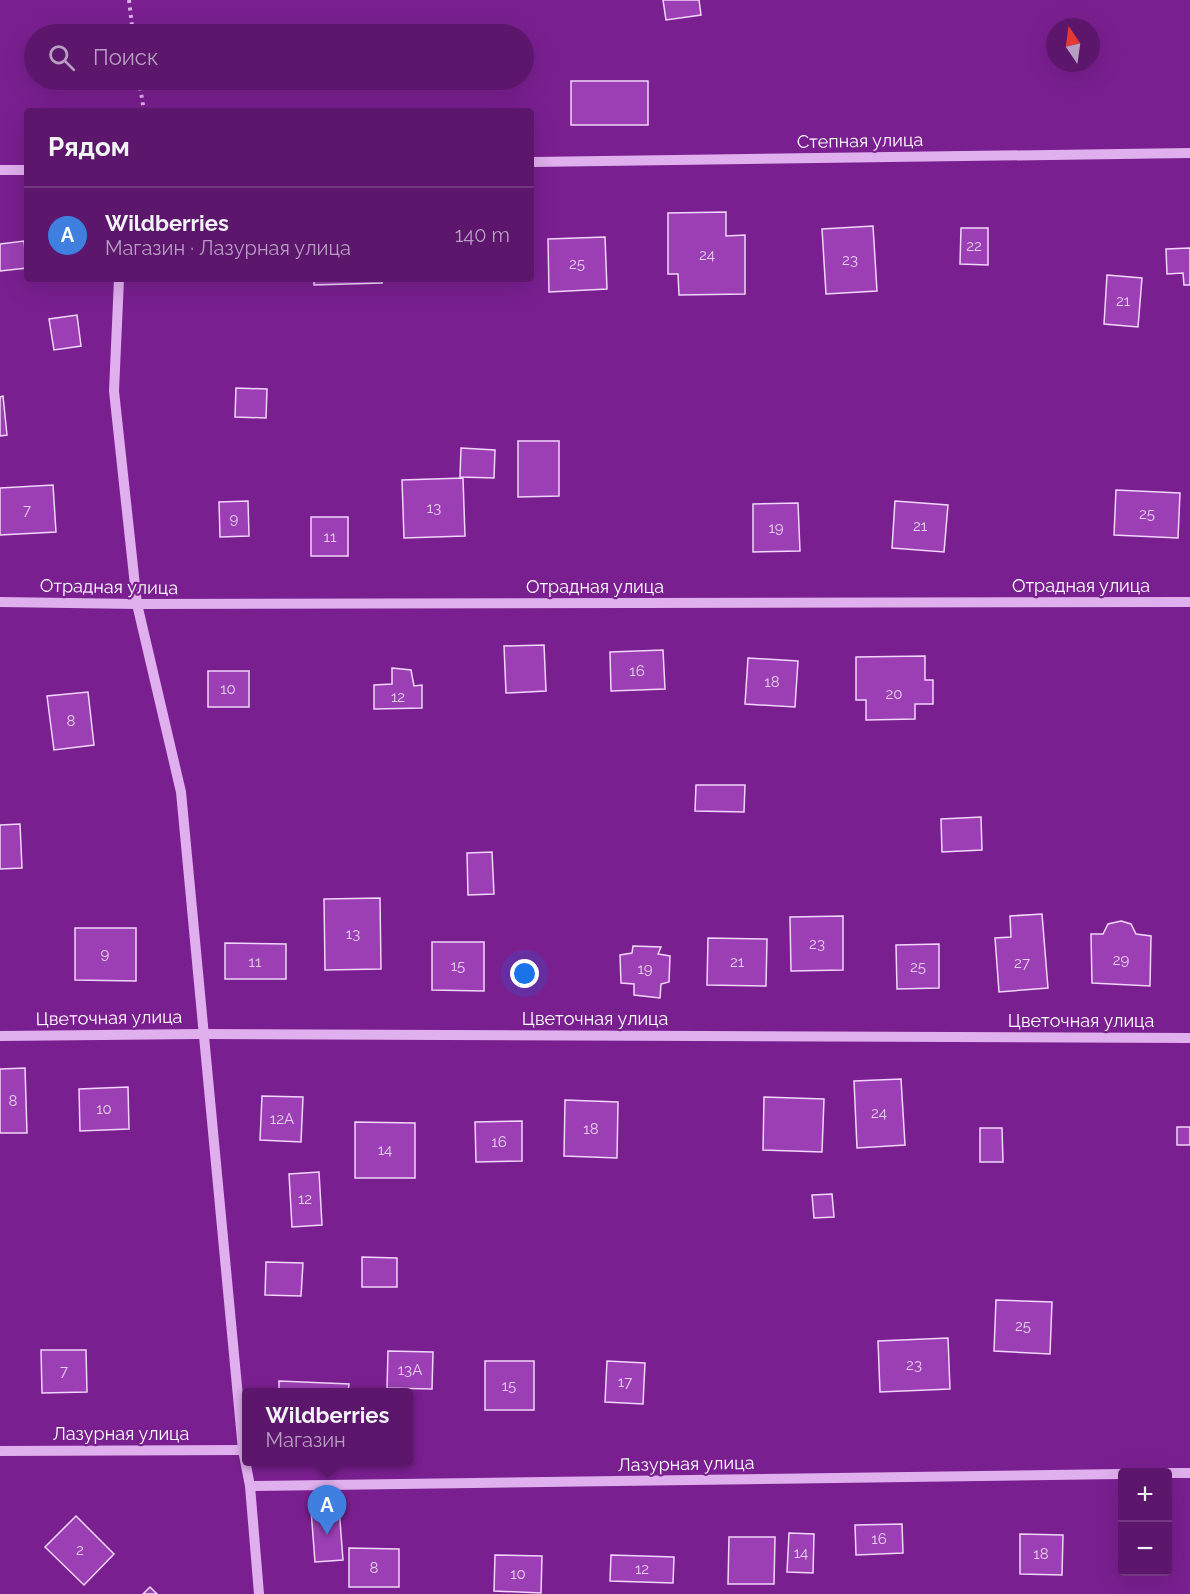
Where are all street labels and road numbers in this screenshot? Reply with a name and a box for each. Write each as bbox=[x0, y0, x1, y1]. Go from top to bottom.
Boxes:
street label: Степная улица bbox=[797, 129, 923, 152]
street label: Отрадная улица bbox=[40, 575, 178, 598]
street label: Отрадная улица bbox=[1012, 575, 1150, 596]
street label: Отрадная улица bbox=[526, 576, 664, 597]
street label: Цветочная улица bbox=[36, 1006, 182, 1029]
street label: Цветочная улица bbox=[522, 1008, 668, 1029]
street label: Цветочная улица bbox=[1008, 1010, 1154, 1031]
street label: Лазурная улица bbox=[53, 1423, 189, 1444]
street label: Лазурная улица bbox=[617, 1452, 755, 1475]

